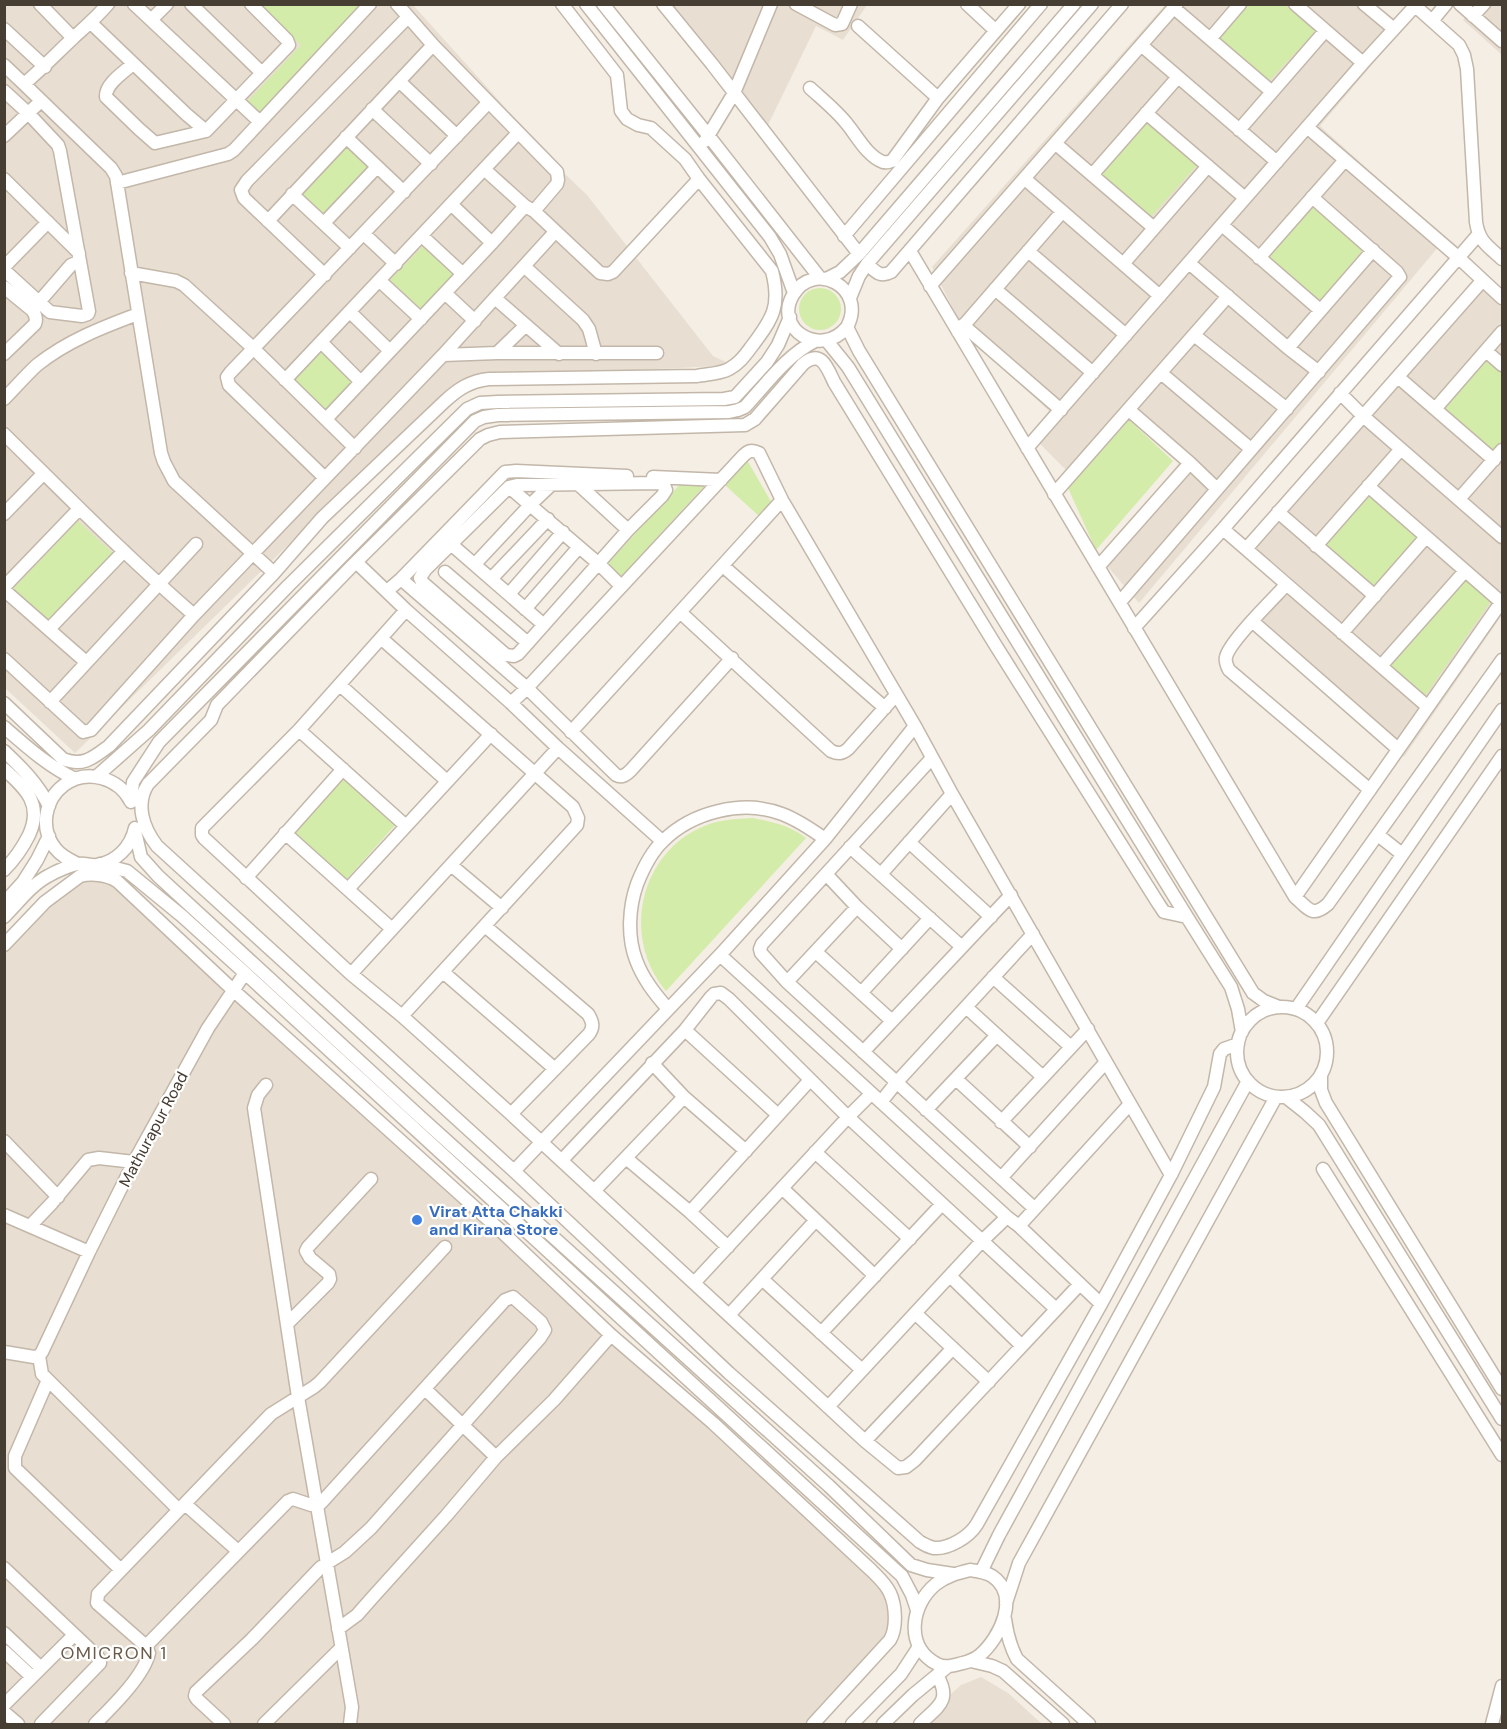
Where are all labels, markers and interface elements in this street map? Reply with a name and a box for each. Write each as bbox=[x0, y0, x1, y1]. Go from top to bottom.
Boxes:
street label: Mathurapur Road bbox=[114, 1068, 193, 1191]
place label: Virat Atta Chakki and Kirana Store bbox=[429, 1201, 563, 1240]
marker: Virat Atta Chakki and Kirana Store bbox=[410, 1213, 424, 1227]
district label: OMICRON 1 bbox=[60, 1641, 168, 1665]

